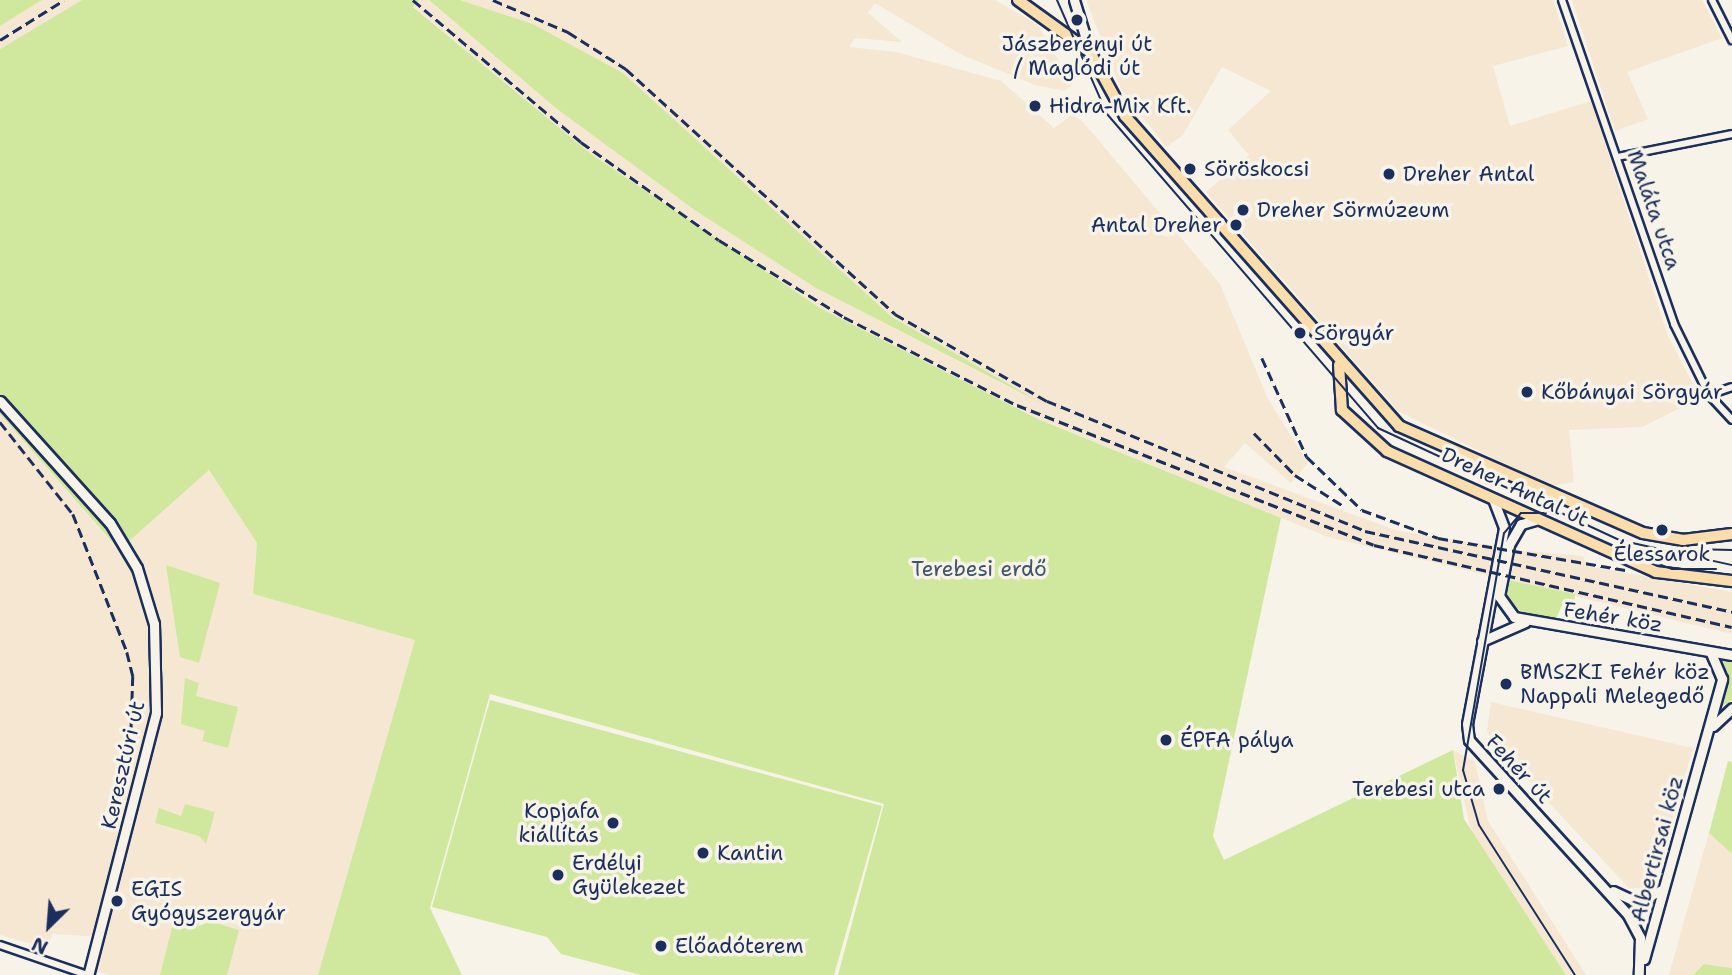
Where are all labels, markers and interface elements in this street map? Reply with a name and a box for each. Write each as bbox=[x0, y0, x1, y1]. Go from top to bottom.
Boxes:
marker: Jászberényi út / Maglódi út bbox=[1069, 12, 1085, 28]
place label: Jászberényi út / Maglódi út bbox=[1002, 31, 1152, 81]
place label: Hidra-Mix Kft. bbox=[1049, 93, 1191, 119]
marker: Hidra-Mix Kft. bbox=[1027, 98, 1043, 114]
street label: Maláta utca bbox=[1622, 147, 1686, 273]
place label: Söröskocsi bbox=[1204, 156, 1309, 182]
marker: Söröskocsi bbox=[1182, 161, 1198, 177]
place label: Dreher Antal bbox=[1403, 161, 1534, 187]
marker: Dreher Antal bbox=[1381, 166, 1397, 182]
place label: Dreher Sörmúzeum bbox=[1257, 197, 1449, 223]
marker: Dreher Sörmúzeum bbox=[1235, 202, 1251, 218]
place label: Antal Dreher bbox=[1091, 212, 1222, 238]
marker: Antal Dreher bbox=[1228, 217, 1244, 233]
place label: Sörgyár bbox=[1314, 320, 1394, 346]
marker: Sörgyár bbox=[1292, 325, 1308, 341]
place label: Kőbányai Sörgyár bbox=[1541, 379, 1723, 405]
marker: Kőbányai Sörgyár bbox=[1519, 384, 1535, 400]
street label: Dreher Antal út bbox=[1437, 442, 1593, 532]
marker: Élessarok bbox=[1654, 522, 1670, 538]
place label: Élessarok bbox=[1614, 541, 1710, 567]
park label: Terebesi erdő bbox=[911, 556, 1047, 582]
street label: Fehér köz bbox=[1562, 597, 1664, 637]
place label: BMSZKI Fehér köz Nappali Melegedő bbox=[1520, 659, 1710, 709]
marker: BMSZKI Fehér köz Nappali Melegedő bbox=[1498, 676, 1514, 692]
street label: Keresztúri út bbox=[96, 698, 150, 832]
place label: ÉPFA pálya bbox=[1180, 727, 1294, 753]
street label: Fehér út bbox=[1481, 729, 1557, 809]
marker: ÉPFA pálya bbox=[1158, 732, 1174, 748]
street label: Albertirsai köz bbox=[1625, 773, 1689, 925]
place label: Terebesi utca bbox=[1352, 776, 1485, 802]
marker: Terebesi utca bbox=[1491, 781, 1507, 797]
place label: Kopjafa kiállítás bbox=[518, 798, 599, 848]
marker: Kopjafa kiállítás bbox=[605, 815, 621, 831]
place label: Kantin bbox=[717, 840, 783, 866]
marker: Kantin bbox=[695, 845, 711, 861]
place label: Erdélyi Gyülekezet bbox=[572, 850, 686, 900]
marker: Erdélyi Gyülekezet bbox=[550, 867, 566, 883]
place label: EGIS Gyógyszergyár bbox=[131, 876, 286, 926]
north arrow bbox=[14, 891, 84, 961]
marker: EGIS Gyógyszergyár bbox=[109, 893, 125, 909]
text: N bbox=[28, 931, 52, 960]
place label: Előadóterem bbox=[675, 933, 804, 959]
marker: Előadóterem bbox=[653, 938, 669, 954]

